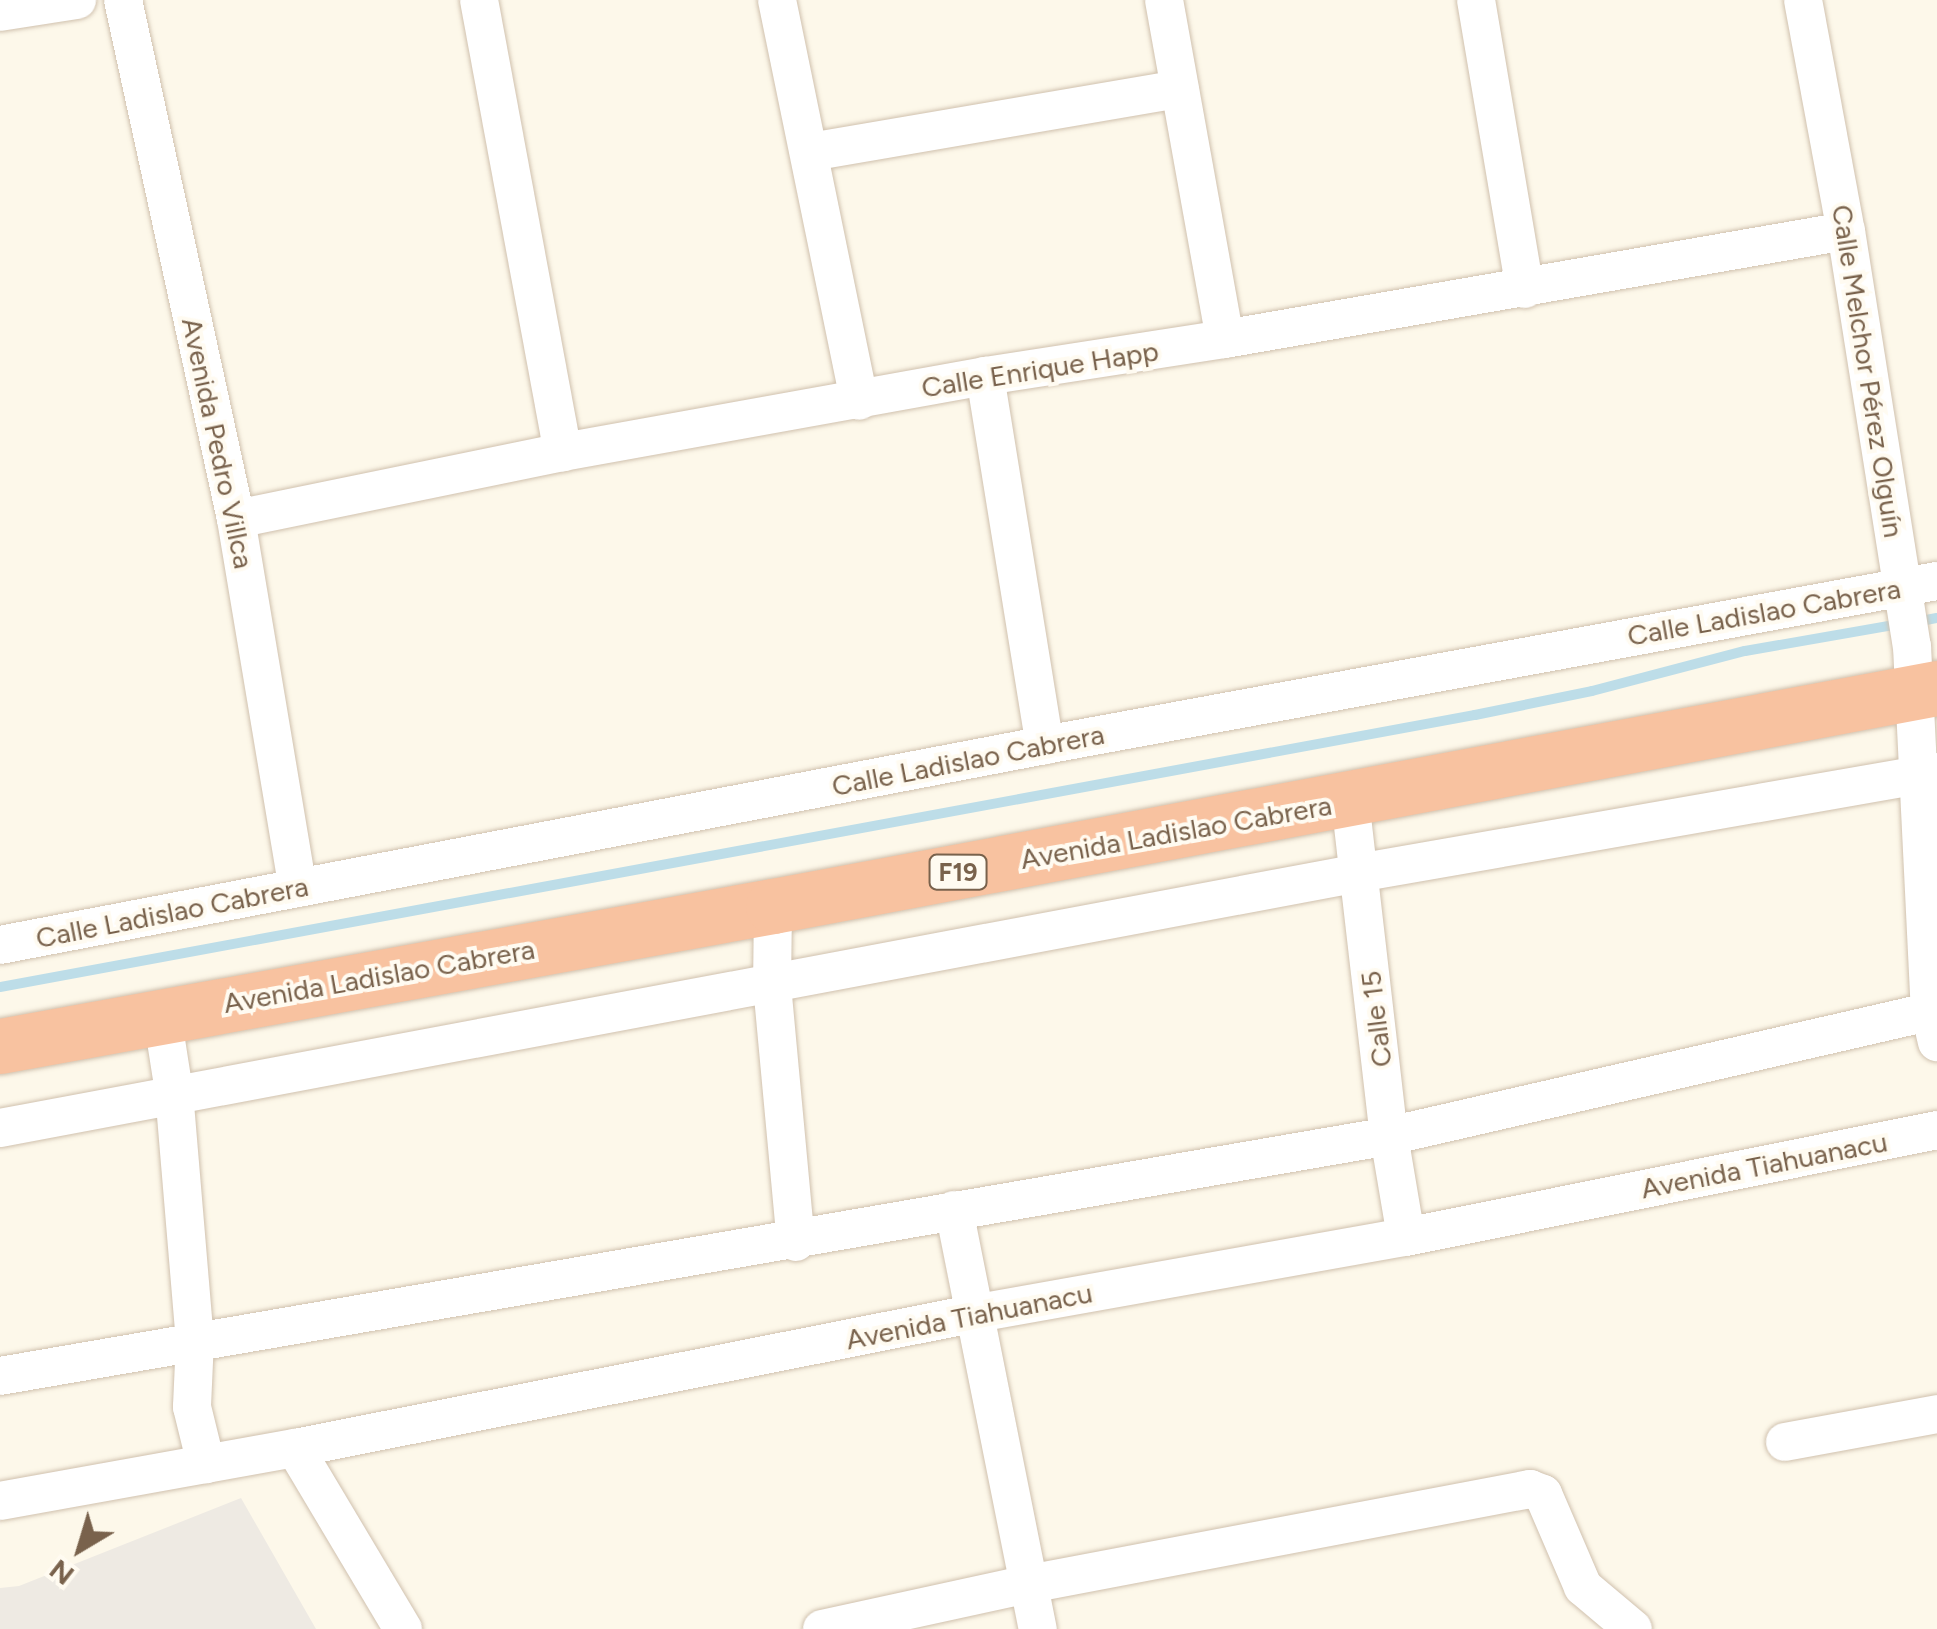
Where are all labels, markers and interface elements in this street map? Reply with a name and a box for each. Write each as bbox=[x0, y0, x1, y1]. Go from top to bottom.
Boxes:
street label: Calle Melchor Pérez Olguín bbox=[1825, 202, 1911, 540]
street label: Avenida Pedro Villca bbox=[175, 314, 261, 572]
street label: Calle Enrique Happ bbox=[919, 334, 1161, 404]
street label: Calle Ladislao Cabrera bbox=[1625, 571, 1903, 653]
street label: Calle Ladislao Cabrera bbox=[829, 717, 1107, 803]
street label: Avenida Ladislao Cabrera bbox=[1018, 788, 1334, 876]
road number: F19 bbox=[928, 852, 988, 892]
street label: Calle Ladislao Cabrera bbox=[33, 869, 311, 955]
street label: Avenida Ladislao Cabrera bbox=[221, 932, 537, 1020]
street label: Calle 15 bbox=[1353, 969, 1399, 1069]
street label: Avenida Tiahuanacu bbox=[1638, 1125, 1890, 1205]
street label: Avenida Tiahuanacu bbox=[843, 1276, 1095, 1356]
north arrow bbox=[30, 1499, 130, 1599]
text: N bbox=[43, 1553, 81, 1593]

